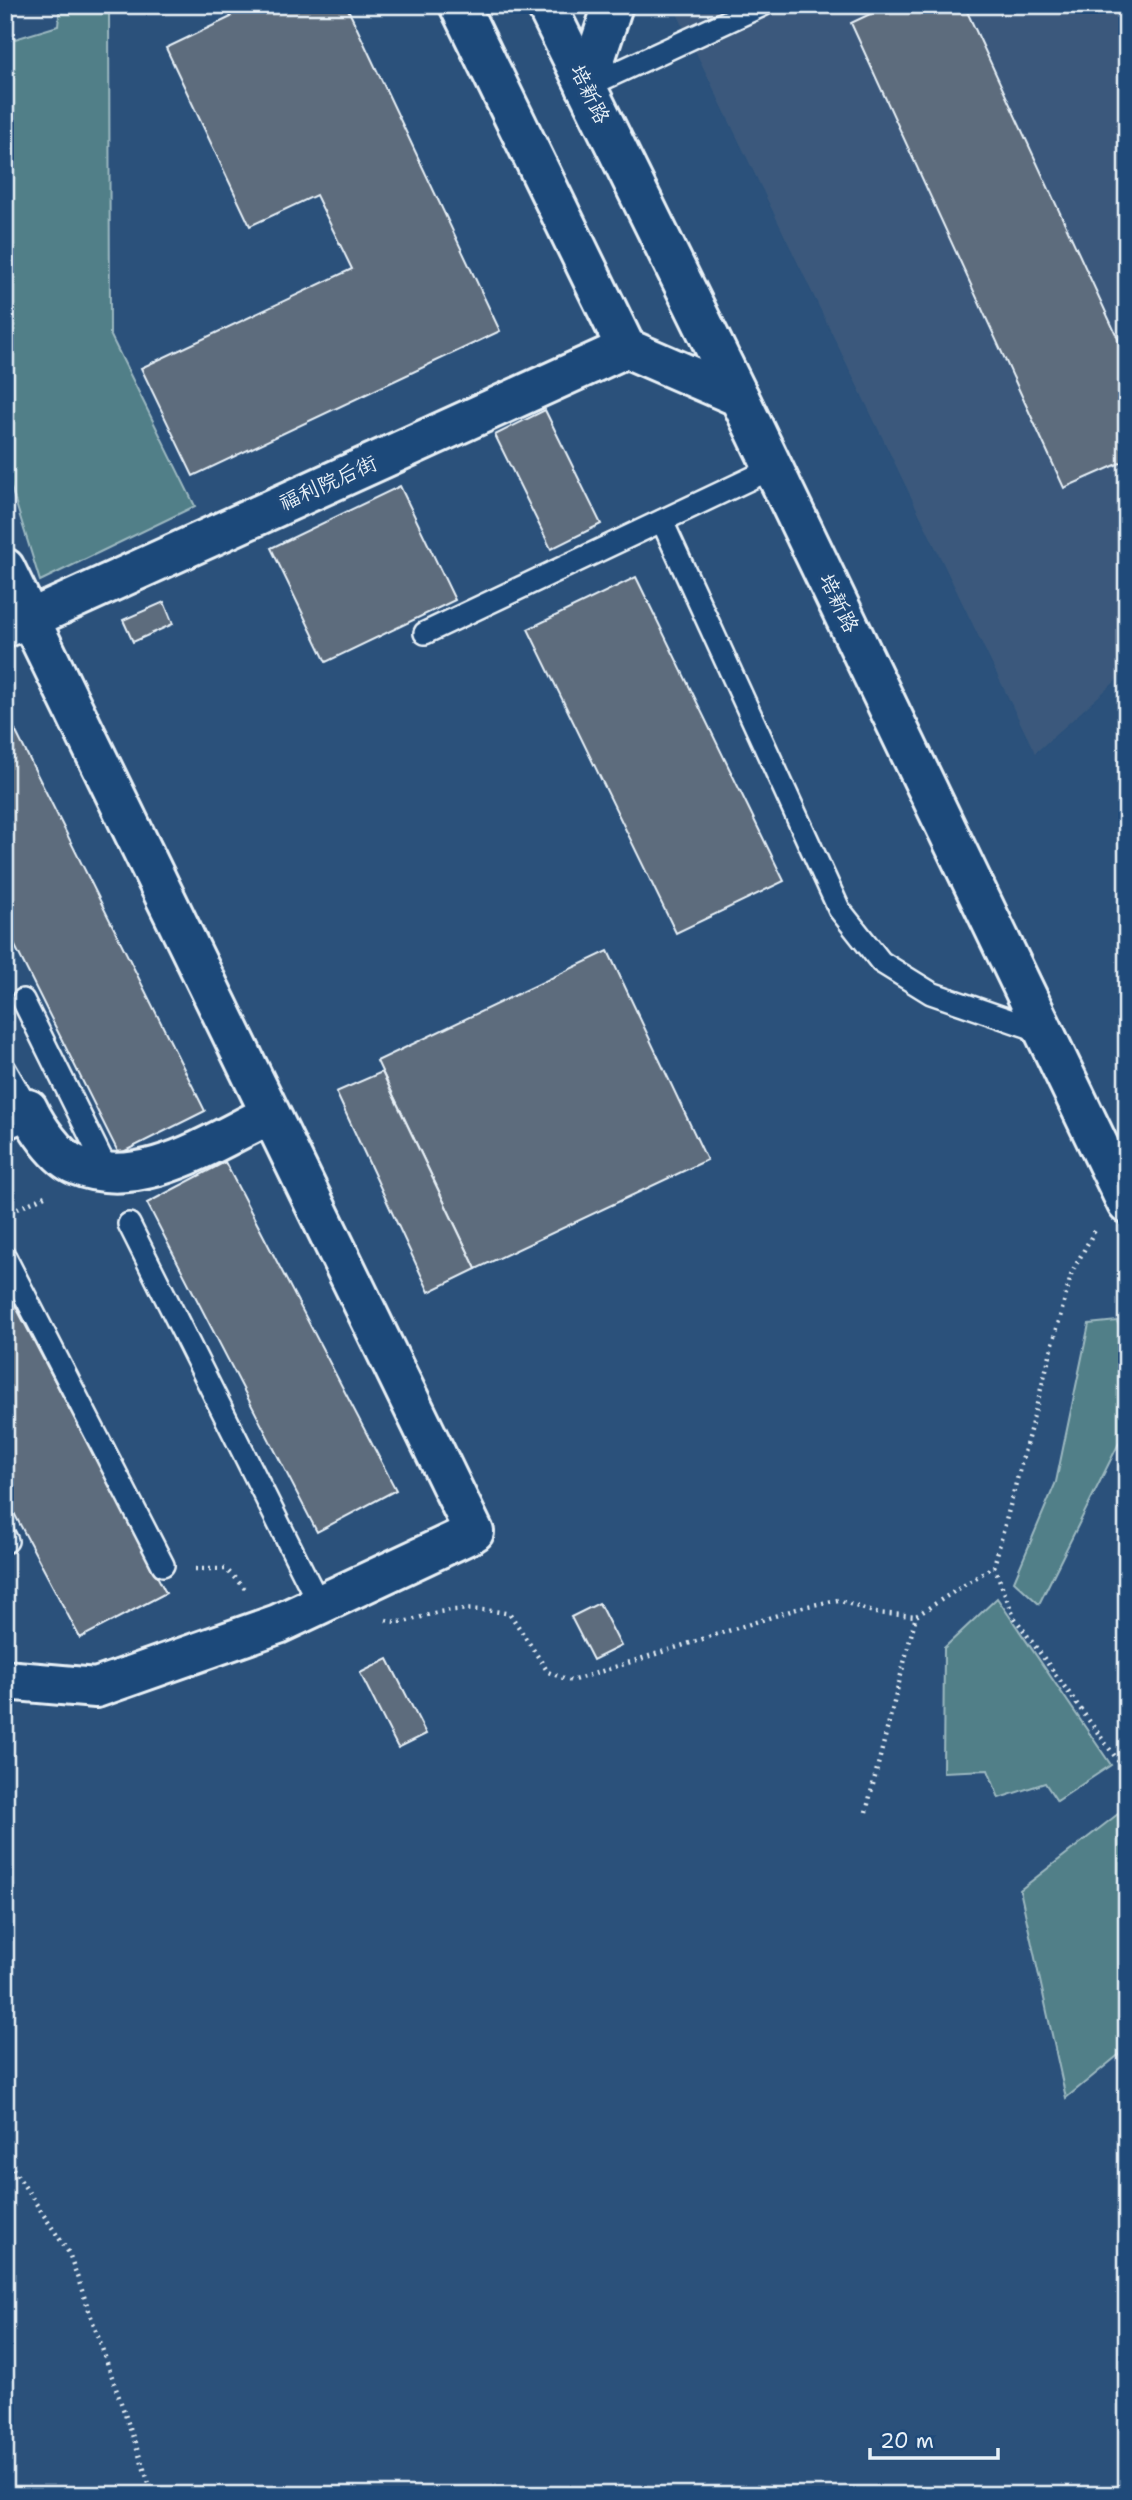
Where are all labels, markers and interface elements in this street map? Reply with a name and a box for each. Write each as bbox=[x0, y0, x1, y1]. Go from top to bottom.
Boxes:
street label: 培新路 bbox=[564, 60, 616, 128]
street label: 福利院后街 bbox=[274, 449, 382, 517]
street label: 培新路 bbox=[813, 569, 865, 637]
scale bar bbox=[870, 2416, 997, 2460]
text: 20 m bbox=[880, 2427, 934, 2455]

